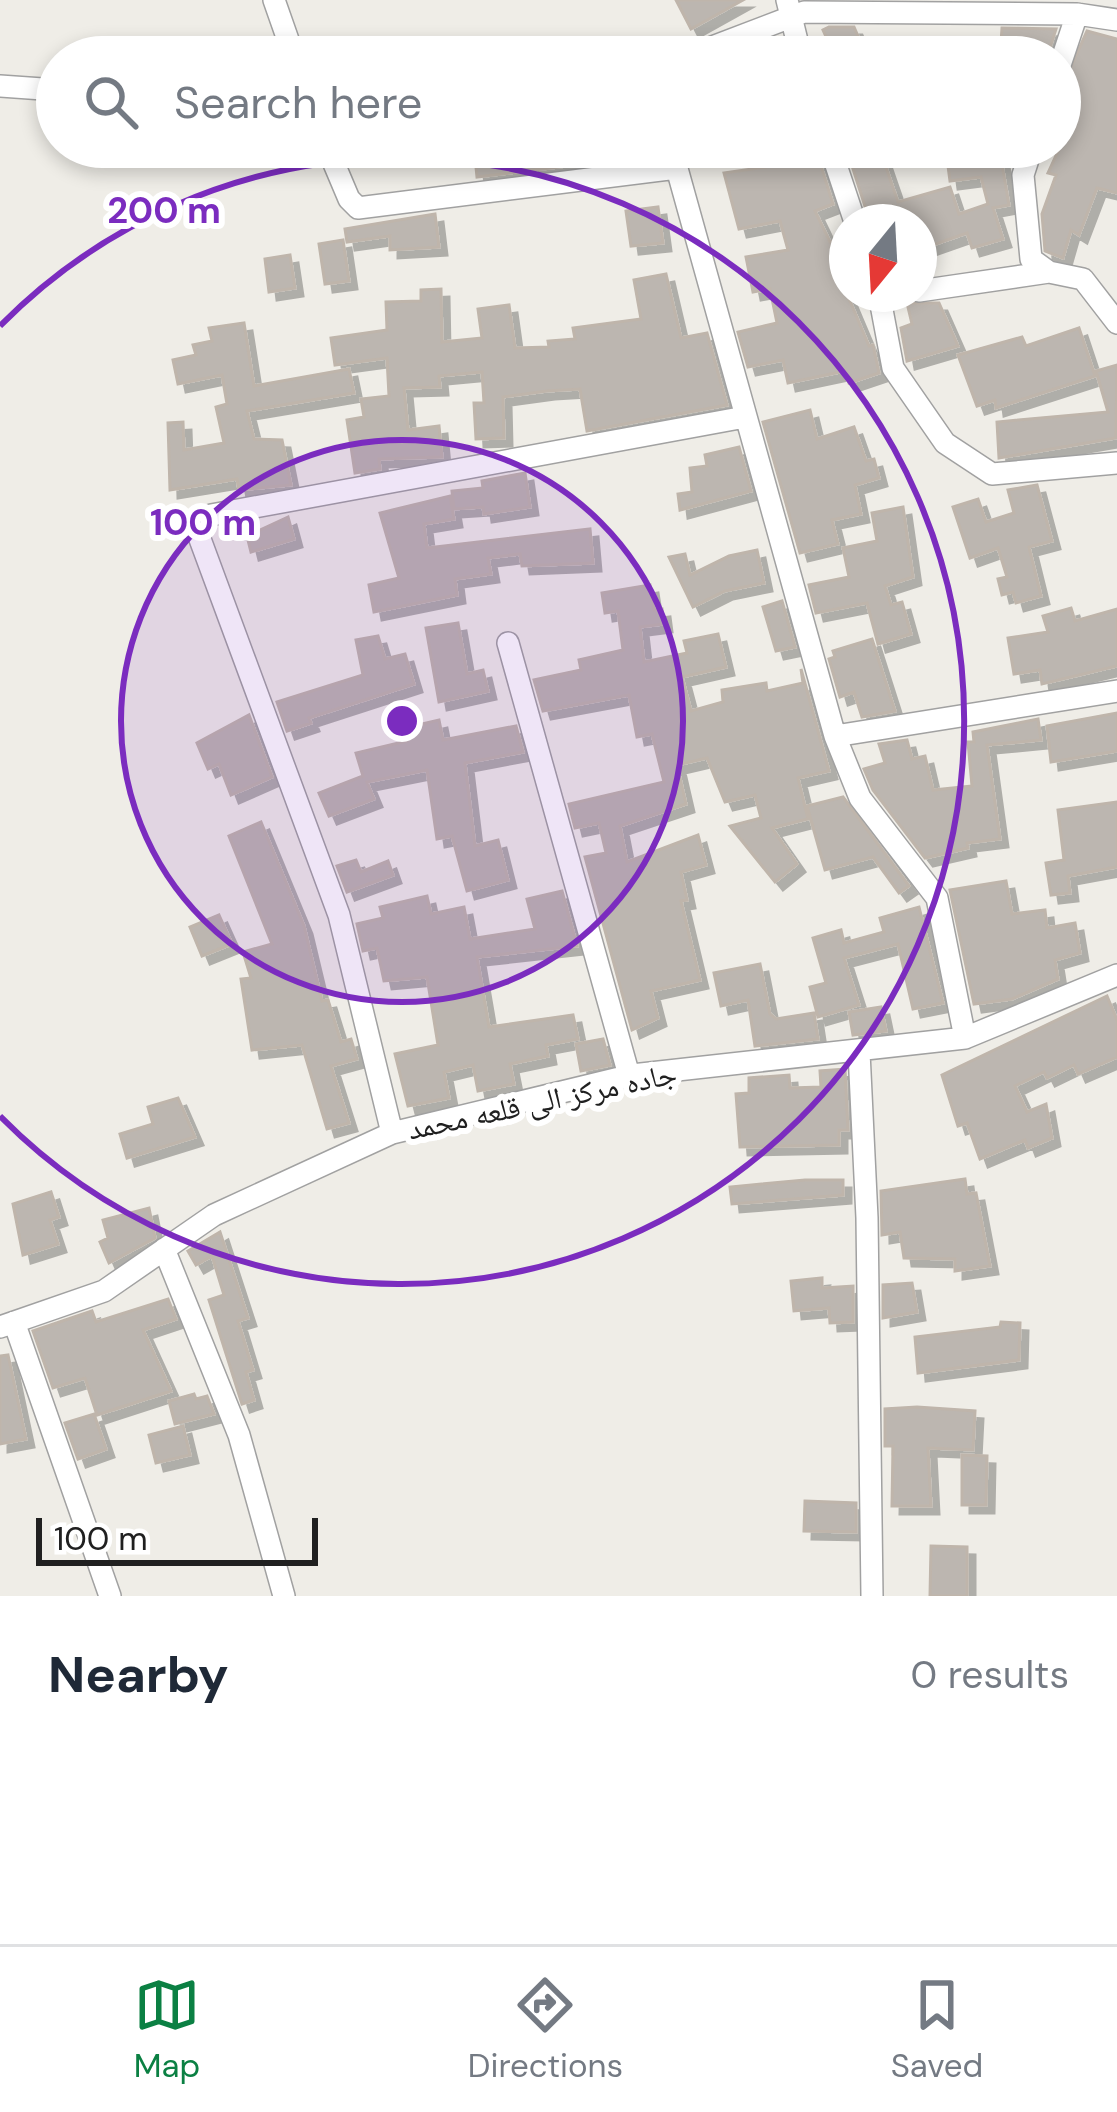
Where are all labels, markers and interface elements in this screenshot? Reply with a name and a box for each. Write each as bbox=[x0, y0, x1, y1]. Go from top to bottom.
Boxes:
search box bbox=[36, 36, 1081, 168]
icon: search bbox=[78, 69, 144, 135]
text: Search here bbox=[174, 73, 422, 132]
text: 200 m bbox=[107, 187, 221, 234]
north arrow bbox=[829, 204, 937, 312]
text: 100 m bbox=[150, 499, 256, 546]
centre of rings bbox=[381, 700, 423, 742]
street label: جاده مرکز الی قلعه محمد bbox=[404, 1053, 680, 1149]
scale bar bbox=[36, 1512, 318, 1565]
text: 100 m bbox=[54, 1517, 148, 1560]
text: Nearby bbox=[48, 1641, 229, 1708]
text: 0 results bbox=[911, 1649, 1069, 1700]
tab: Map bbox=[134, 1972, 200, 2087]
tab: Directions bbox=[468, 1972, 623, 2087]
tab: Saved bbox=[891, 1972, 983, 2087]

